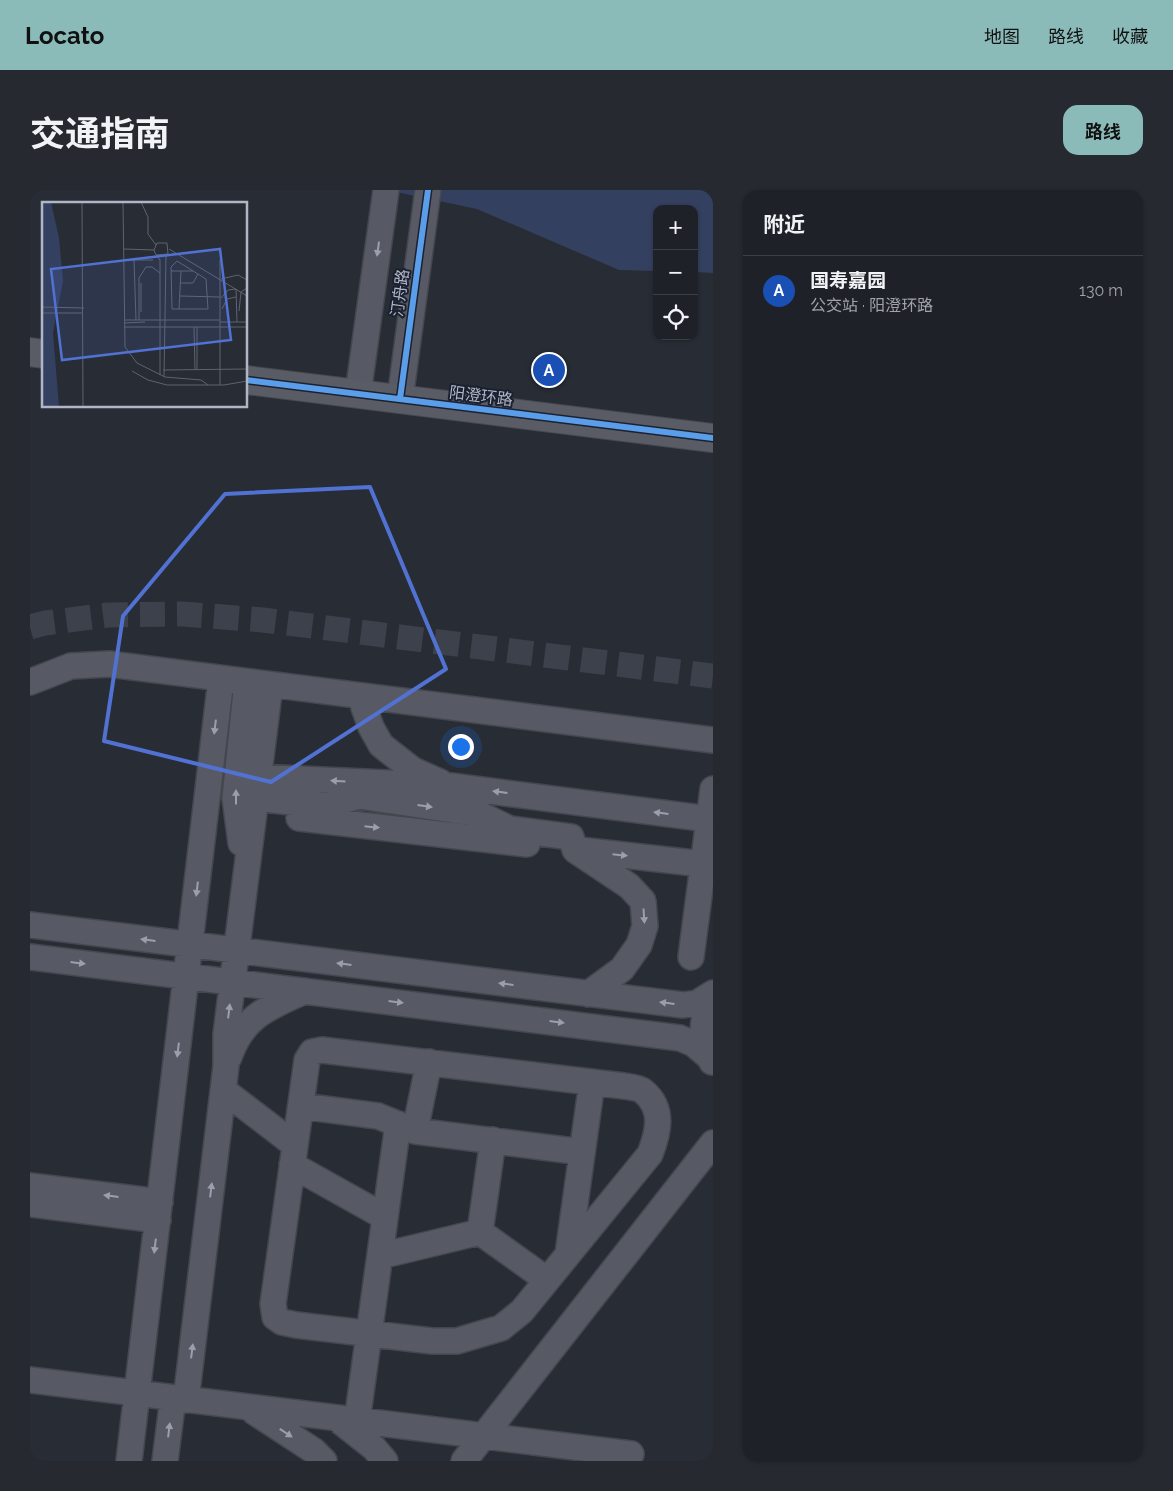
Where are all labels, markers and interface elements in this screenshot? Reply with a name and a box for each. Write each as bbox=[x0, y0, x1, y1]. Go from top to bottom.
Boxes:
text: Locato bbox=[25, 21, 104, 50]
text: 地图 bbox=[984, 26, 1020, 47]
text: 路线 bbox=[1048, 26, 1084, 47]
text: 收藏 bbox=[1112, 26, 1148, 47]
button: 路线 bbox=[1063, 105, 1143, 155]
text: 交通指南 bbox=[30, 113, 170, 154]
inset map bbox=[42, 202, 248, 408]
map controls bbox=[653, 205, 698, 340]
button: + bbox=[653, 205, 698, 250]
text: 附近 bbox=[763, 212, 805, 237]
one-way arrow bbox=[374, 242, 382, 258]
button: − bbox=[653, 250, 698, 295]
street label: 汀舟路 bbox=[387, 268, 413, 318]
text: 国寿嘉园 bbox=[810, 269, 886, 291]
text: A bbox=[774, 281, 784, 300]
text: 130 m bbox=[1079, 281, 1123, 300]
button: locate bbox=[653, 295, 698, 340]
text: 公交站 · 阳澄环路 bbox=[810, 296, 933, 315]
pin: A bbox=[533, 351, 565, 389]
street label: 阳澄环路 bbox=[448, 383, 514, 409]
one-way arrow bbox=[211, 720, 219, 736]
your location bbox=[448, 734, 474, 760]
one-way arrow bbox=[329, 777, 345, 785]
one-way arrow bbox=[491, 788, 507, 796]
one-way arrow bbox=[232, 789, 240, 805]
one-way arrow bbox=[417, 802, 433, 810]
one-way arrow bbox=[652, 809, 668, 817]
one-way arrow bbox=[364, 823, 380, 831]
one-way arrow bbox=[613, 851, 629, 859]
one-way arrow bbox=[193, 881, 201, 897]
one-way arrow bbox=[641, 909, 649, 925]
one-way arrow bbox=[140, 936, 156, 944]
one-way arrow bbox=[71, 959, 87, 967]
one-way arrow bbox=[336, 960, 352, 968]
one-way arrow bbox=[497, 980, 513, 988]
one-way arrow bbox=[388, 998, 404, 1006]
one-way arrow bbox=[659, 999, 675, 1007]
one-way arrow bbox=[225, 1003, 233, 1019]
one-way arrow bbox=[550, 1018, 566, 1026]
one-way arrow bbox=[174, 1042, 182, 1058]
one-way arrow bbox=[207, 1182, 215, 1198]
one-way arrow bbox=[103, 1192, 119, 1200]
one-way arrow bbox=[151, 1239, 159, 1255]
one-way arrow bbox=[188, 1343, 196, 1359]
one-way arrow bbox=[165, 1421, 173, 1437]
one-way arrow bbox=[280, 1428, 293, 1438]

